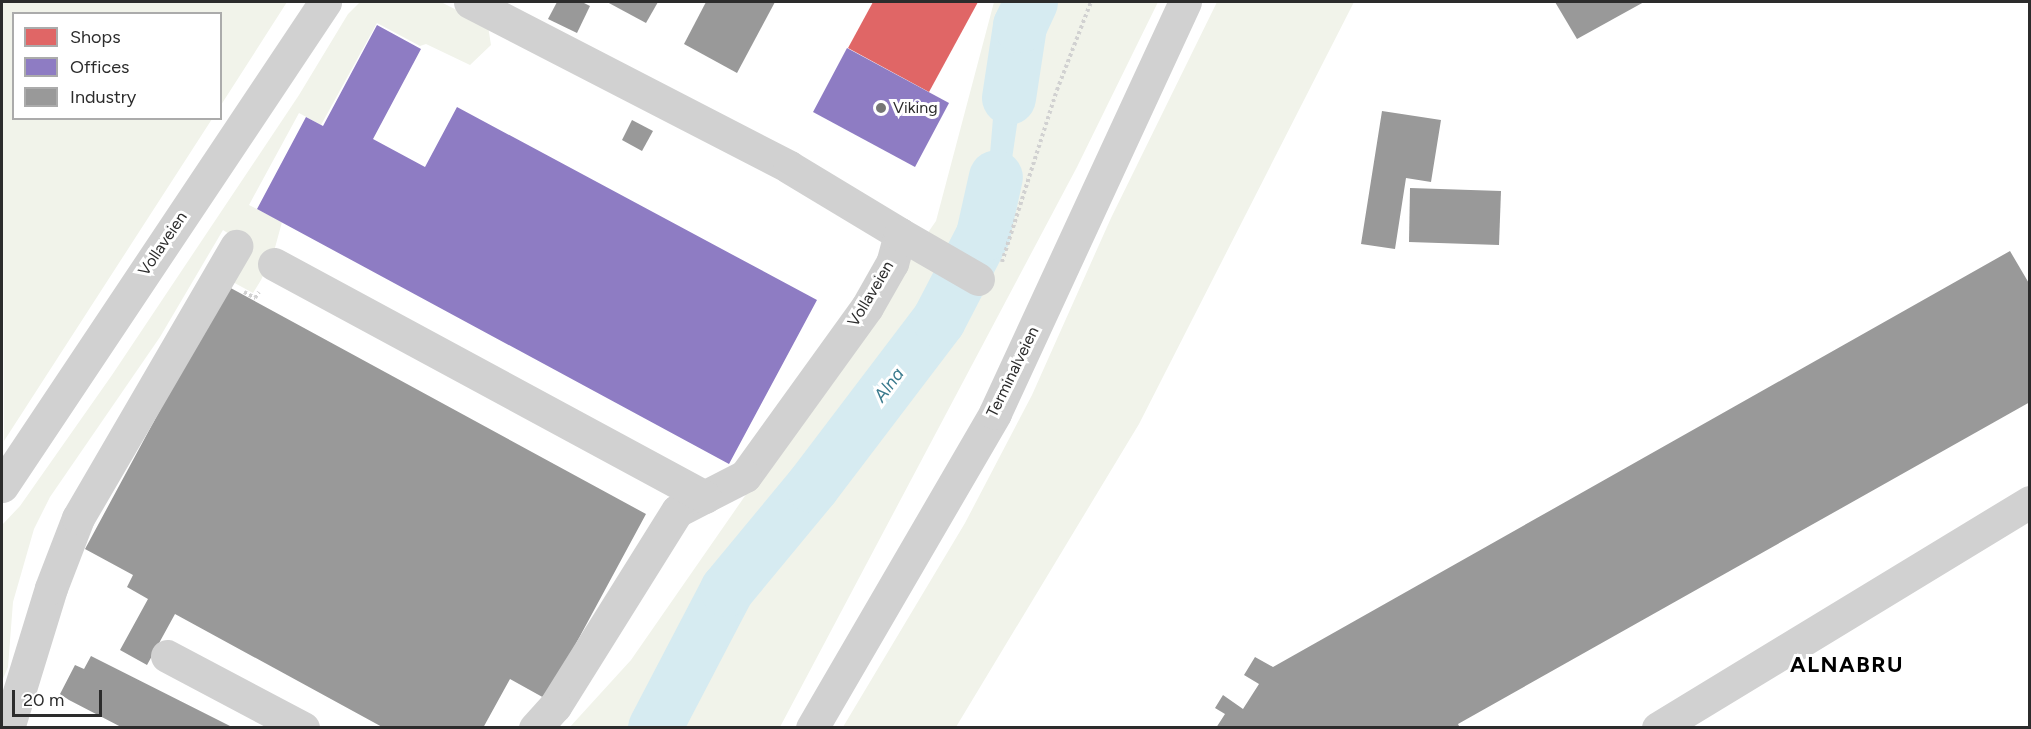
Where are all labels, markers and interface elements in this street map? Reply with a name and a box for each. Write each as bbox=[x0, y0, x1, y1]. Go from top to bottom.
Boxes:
legend bbox=[12, 12, 222, 120]
text: Shops bbox=[70, 26, 121, 48]
text: Offices bbox=[70, 56, 129, 78]
text: Industry bbox=[70, 86, 136, 108]
place label: Viking bbox=[893, 98, 938, 118]
marker: Viking bbox=[874, 101, 888, 115]
street label: Vollaveien bbox=[135, 208, 191, 280]
street label: Vollaveien bbox=[844, 258, 898, 330]
street label: Terminalveien bbox=[983, 324, 1043, 420]
water label: Alna bbox=[869, 364, 909, 406]
district label: ALNABRU bbox=[1790, 652, 1904, 678]
scale bar bbox=[15, 678, 105, 716]
text: 20 m bbox=[23, 689, 64, 711]

